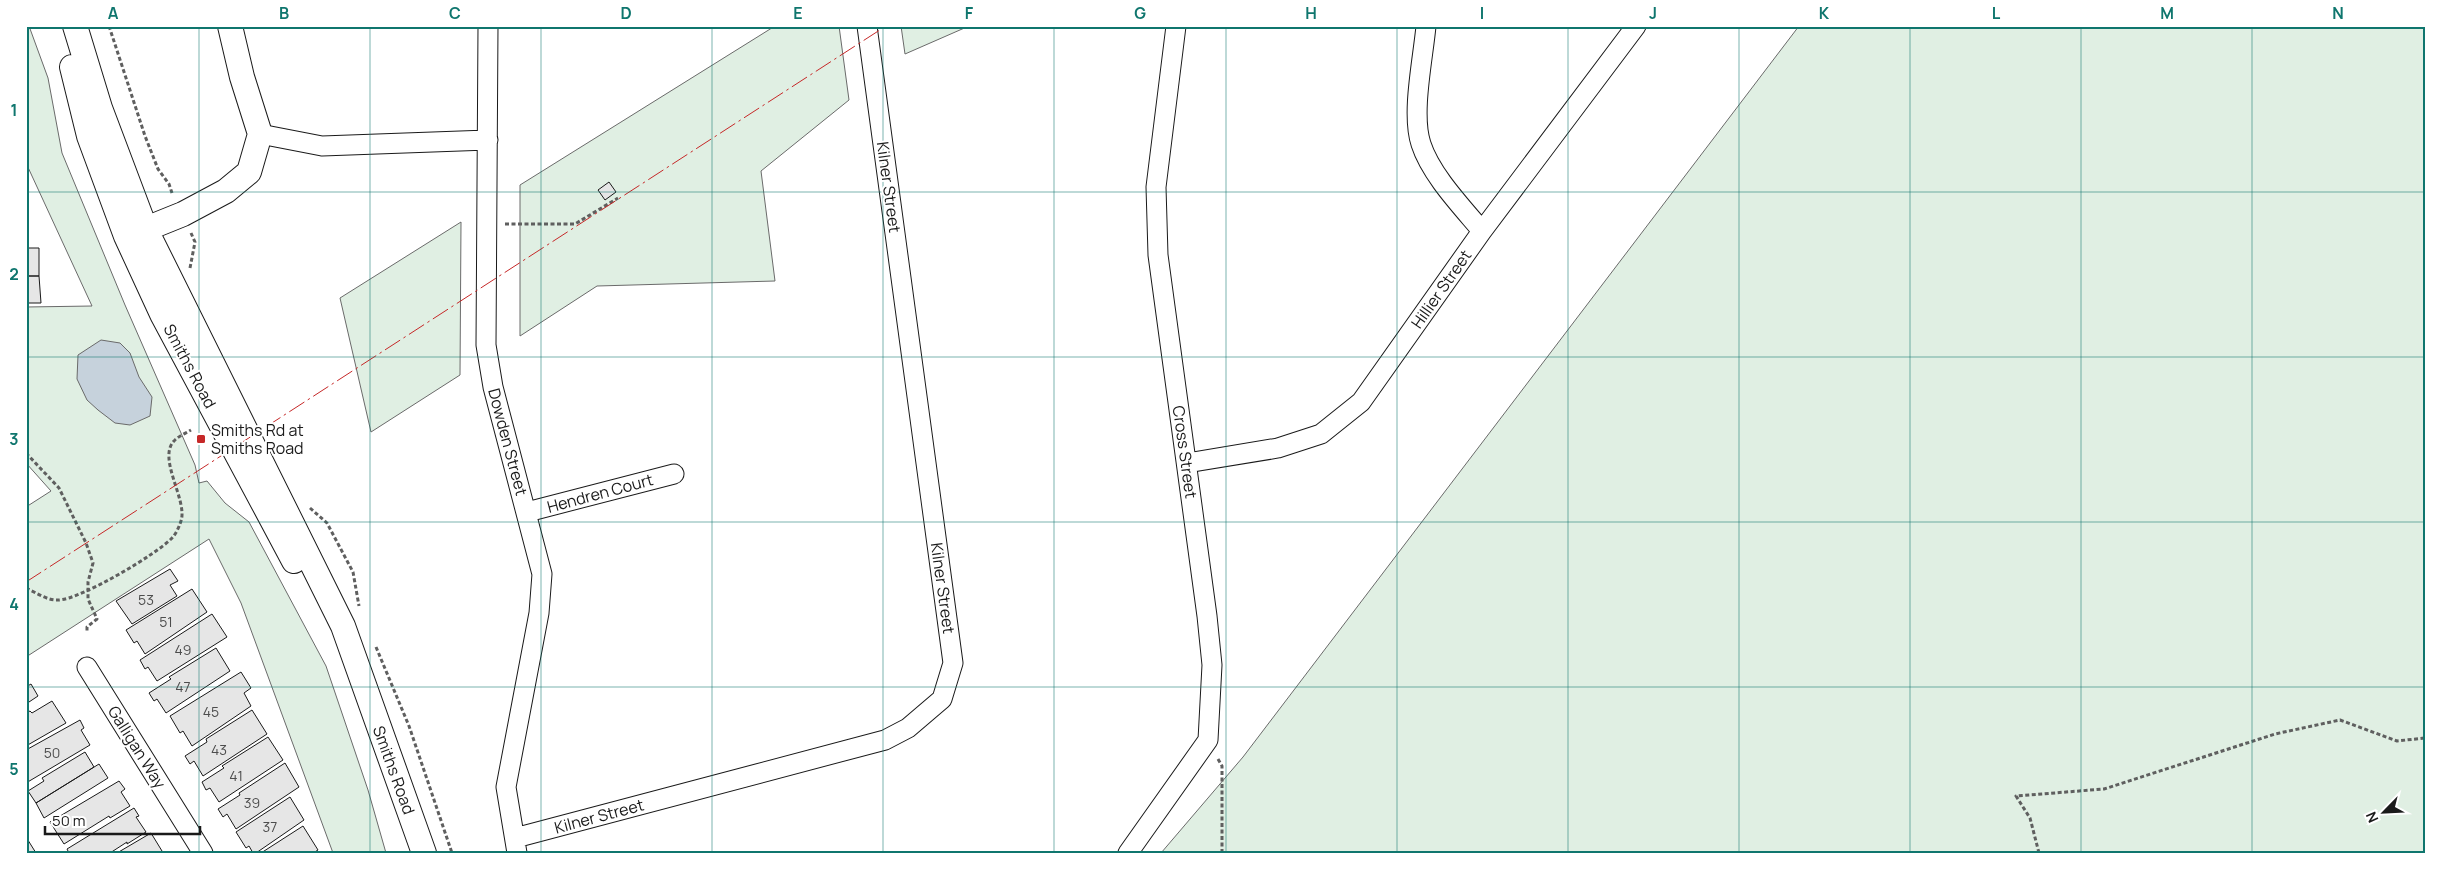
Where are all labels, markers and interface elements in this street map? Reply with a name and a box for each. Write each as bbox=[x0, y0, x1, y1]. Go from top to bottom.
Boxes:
text: A bbox=[108, 2, 119, 24]
text: B bbox=[279, 2, 289, 24]
text: C bbox=[449, 2, 461, 24]
text: D bbox=[620, 2, 632, 24]
text: E bbox=[793, 2, 803, 24]
text: F bbox=[965, 2, 974, 24]
text: G bbox=[1134, 2, 1146, 24]
text: H bbox=[1305, 2, 1317, 24]
text: I bbox=[1480, 2, 1484, 24]
text: J bbox=[1649, 2, 1657, 24]
text: K bbox=[1819, 2, 1830, 24]
text: L bbox=[1992, 2, 2001, 24]
text: M bbox=[2160, 2, 2174, 24]
text: N bbox=[2332, 2, 2344, 24]
text: 1 bbox=[10, 99, 18, 121]
street label: Kilner Street bbox=[872, 140, 906, 234]
street label: Hillier Street bbox=[1406, 245, 1476, 333]
text: 2 bbox=[9, 263, 19, 285]
street label: Smiths Road bbox=[159, 320, 221, 412]
street label: Dowden Street bbox=[483, 386, 533, 498]
street label: Cross Street bbox=[1168, 404, 1202, 500]
place label: Smiths Rd at Smiths Road bbox=[211, 419, 304, 459]
text: 3 bbox=[9, 428, 19, 450]
marker: Smiths Rd at Smiths Road bbox=[195, 433, 207, 445]
street label: Hendren Court bbox=[545, 468, 655, 518]
street label: Kilner Street bbox=[926, 541, 960, 635]
house number: 53 bbox=[138, 590, 154, 609]
text: 4 bbox=[9, 593, 19, 615]
house number: 51 bbox=[159, 612, 173, 631]
house number: 49 bbox=[175, 640, 191, 659]
house number: 47 bbox=[175, 677, 191, 696]
street label: Galligan Way bbox=[103, 702, 171, 793]
house number: 45 bbox=[203, 702, 219, 721]
street label: Smiths Road bbox=[368, 723, 420, 817]
house number: 43 bbox=[211, 740, 227, 759]
house number: 50 bbox=[44, 743, 60, 762]
text: 5 bbox=[9, 758, 19, 780]
house number: 41 bbox=[229, 766, 243, 785]
north arrow bbox=[2358, 786, 2408, 836]
house number: 39 bbox=[244, 793, 260, 812]
street label: Kilner Street bbox=[552, 794, 646, 838]
scale bar bbox=[45, 804, 200, 836]
text: N bbox=[2361, 809, 2382, 826]
text: 50 m bbox=[52, 810, 86, 831]
house number: 37 bbox=[263, 817, 277, 836]

